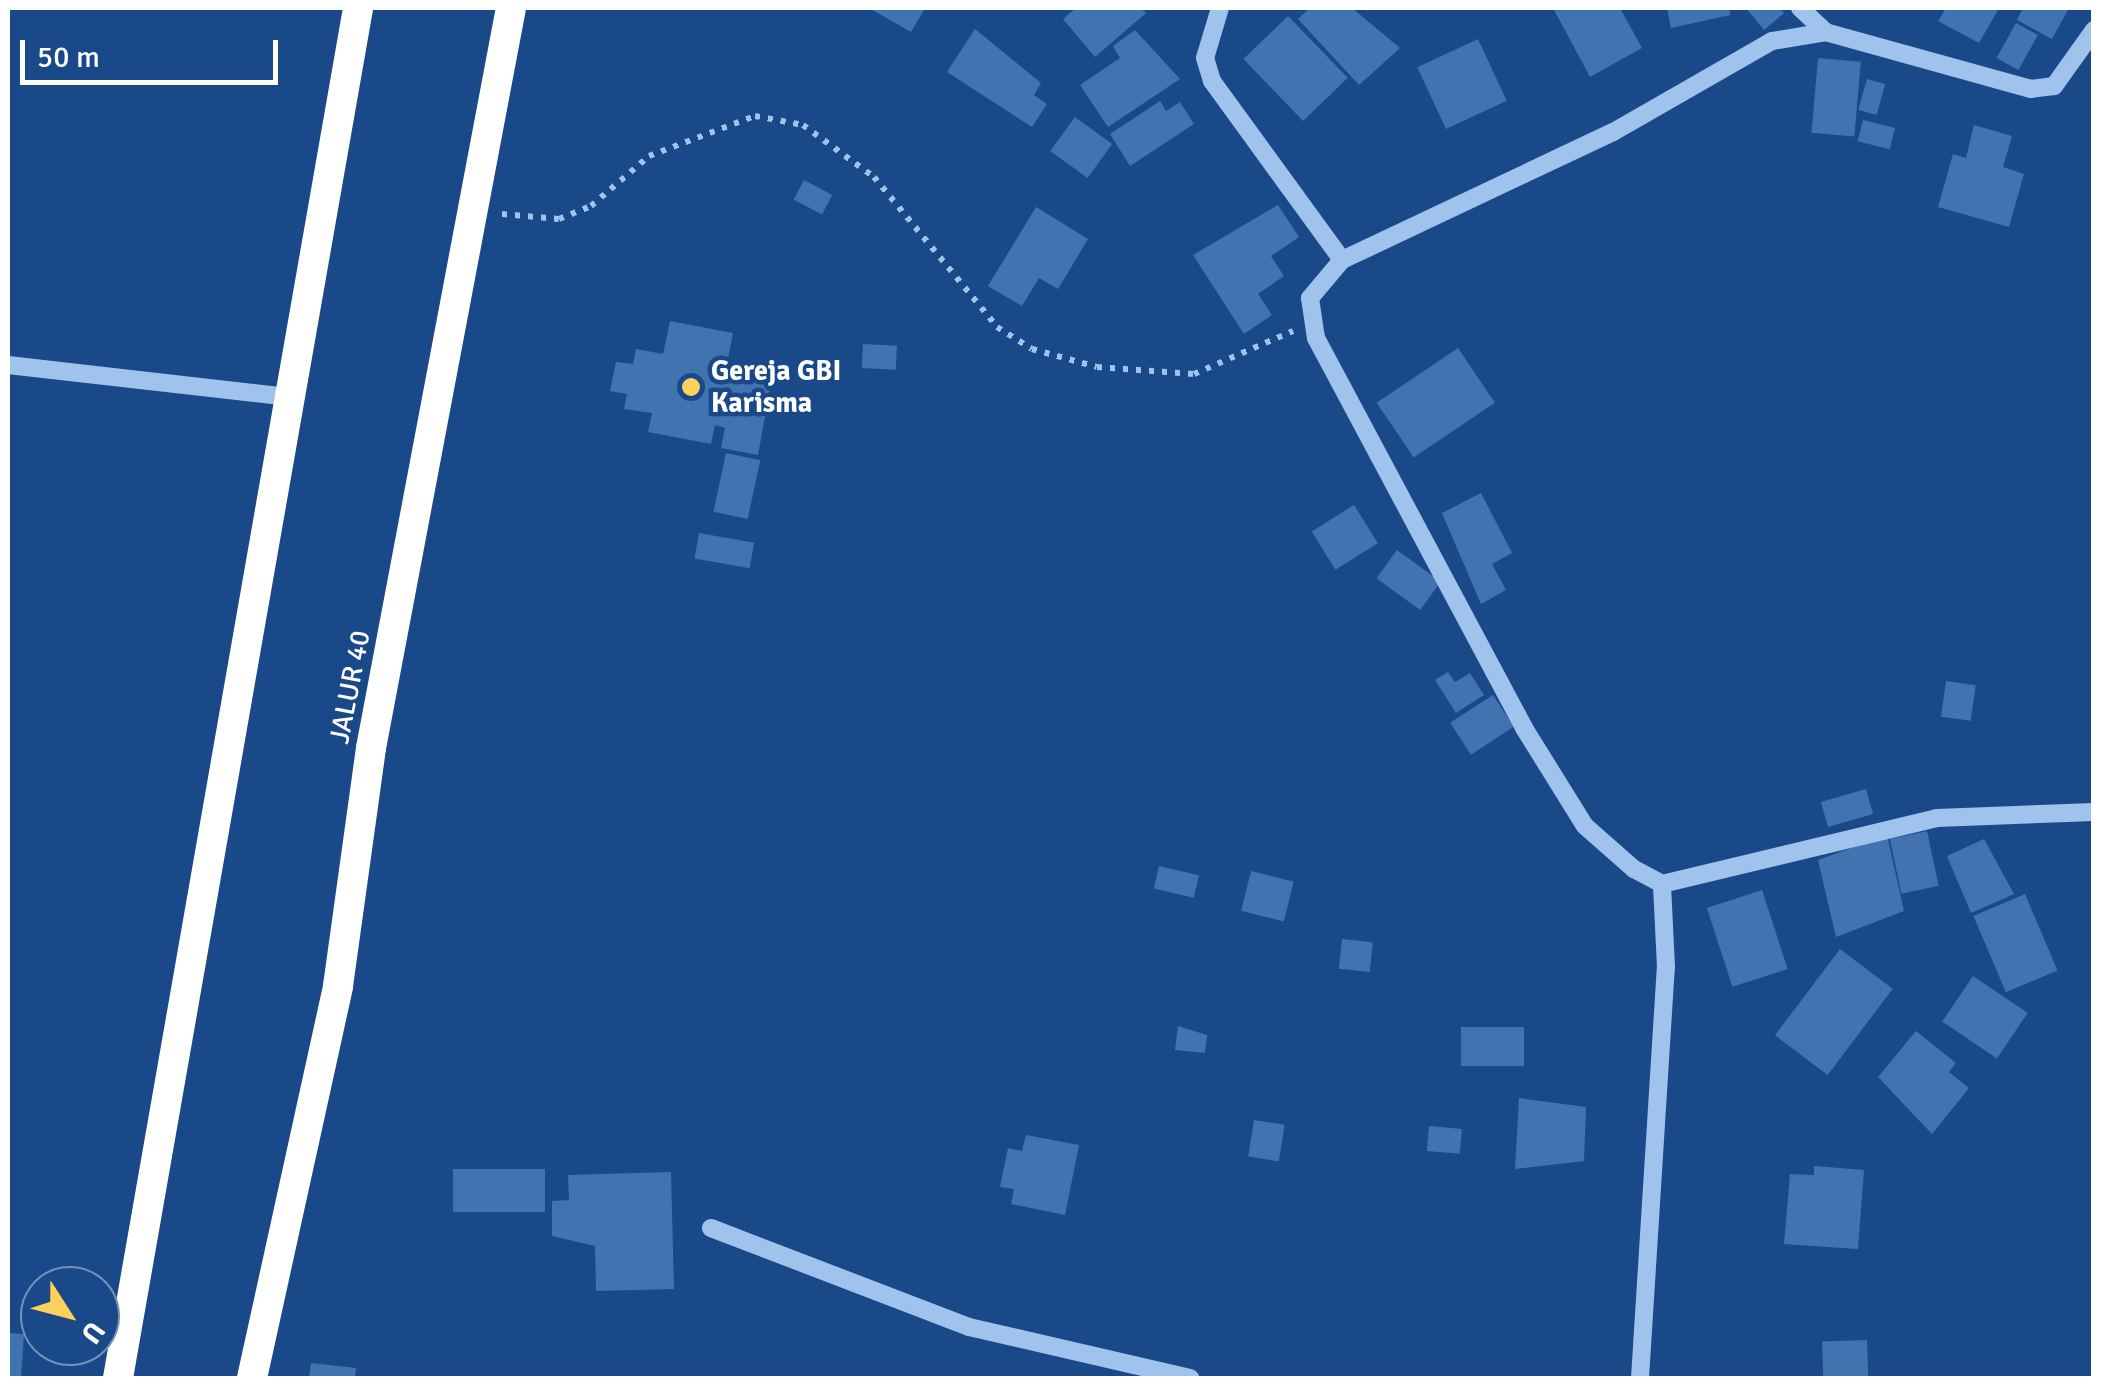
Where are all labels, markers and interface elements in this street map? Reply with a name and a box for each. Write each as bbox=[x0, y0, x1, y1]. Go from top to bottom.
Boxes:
scale bar bbox=[25, 20, 282, 82]
text: 50 m bbox=[37, 39, 100, 76]
place label: Gereja GBI Karisma bbox=[711, 354, 841, 420]
marker: Gereja GBI Karisma bbox=[680, 376, 702, 398]
street label: JALUR 40 bbox=[323, 627, 377, 747]
north arrow bbox=[20, 1266, 120, 1366]
text: U bbox=[73, 1315, 112, 1350]

